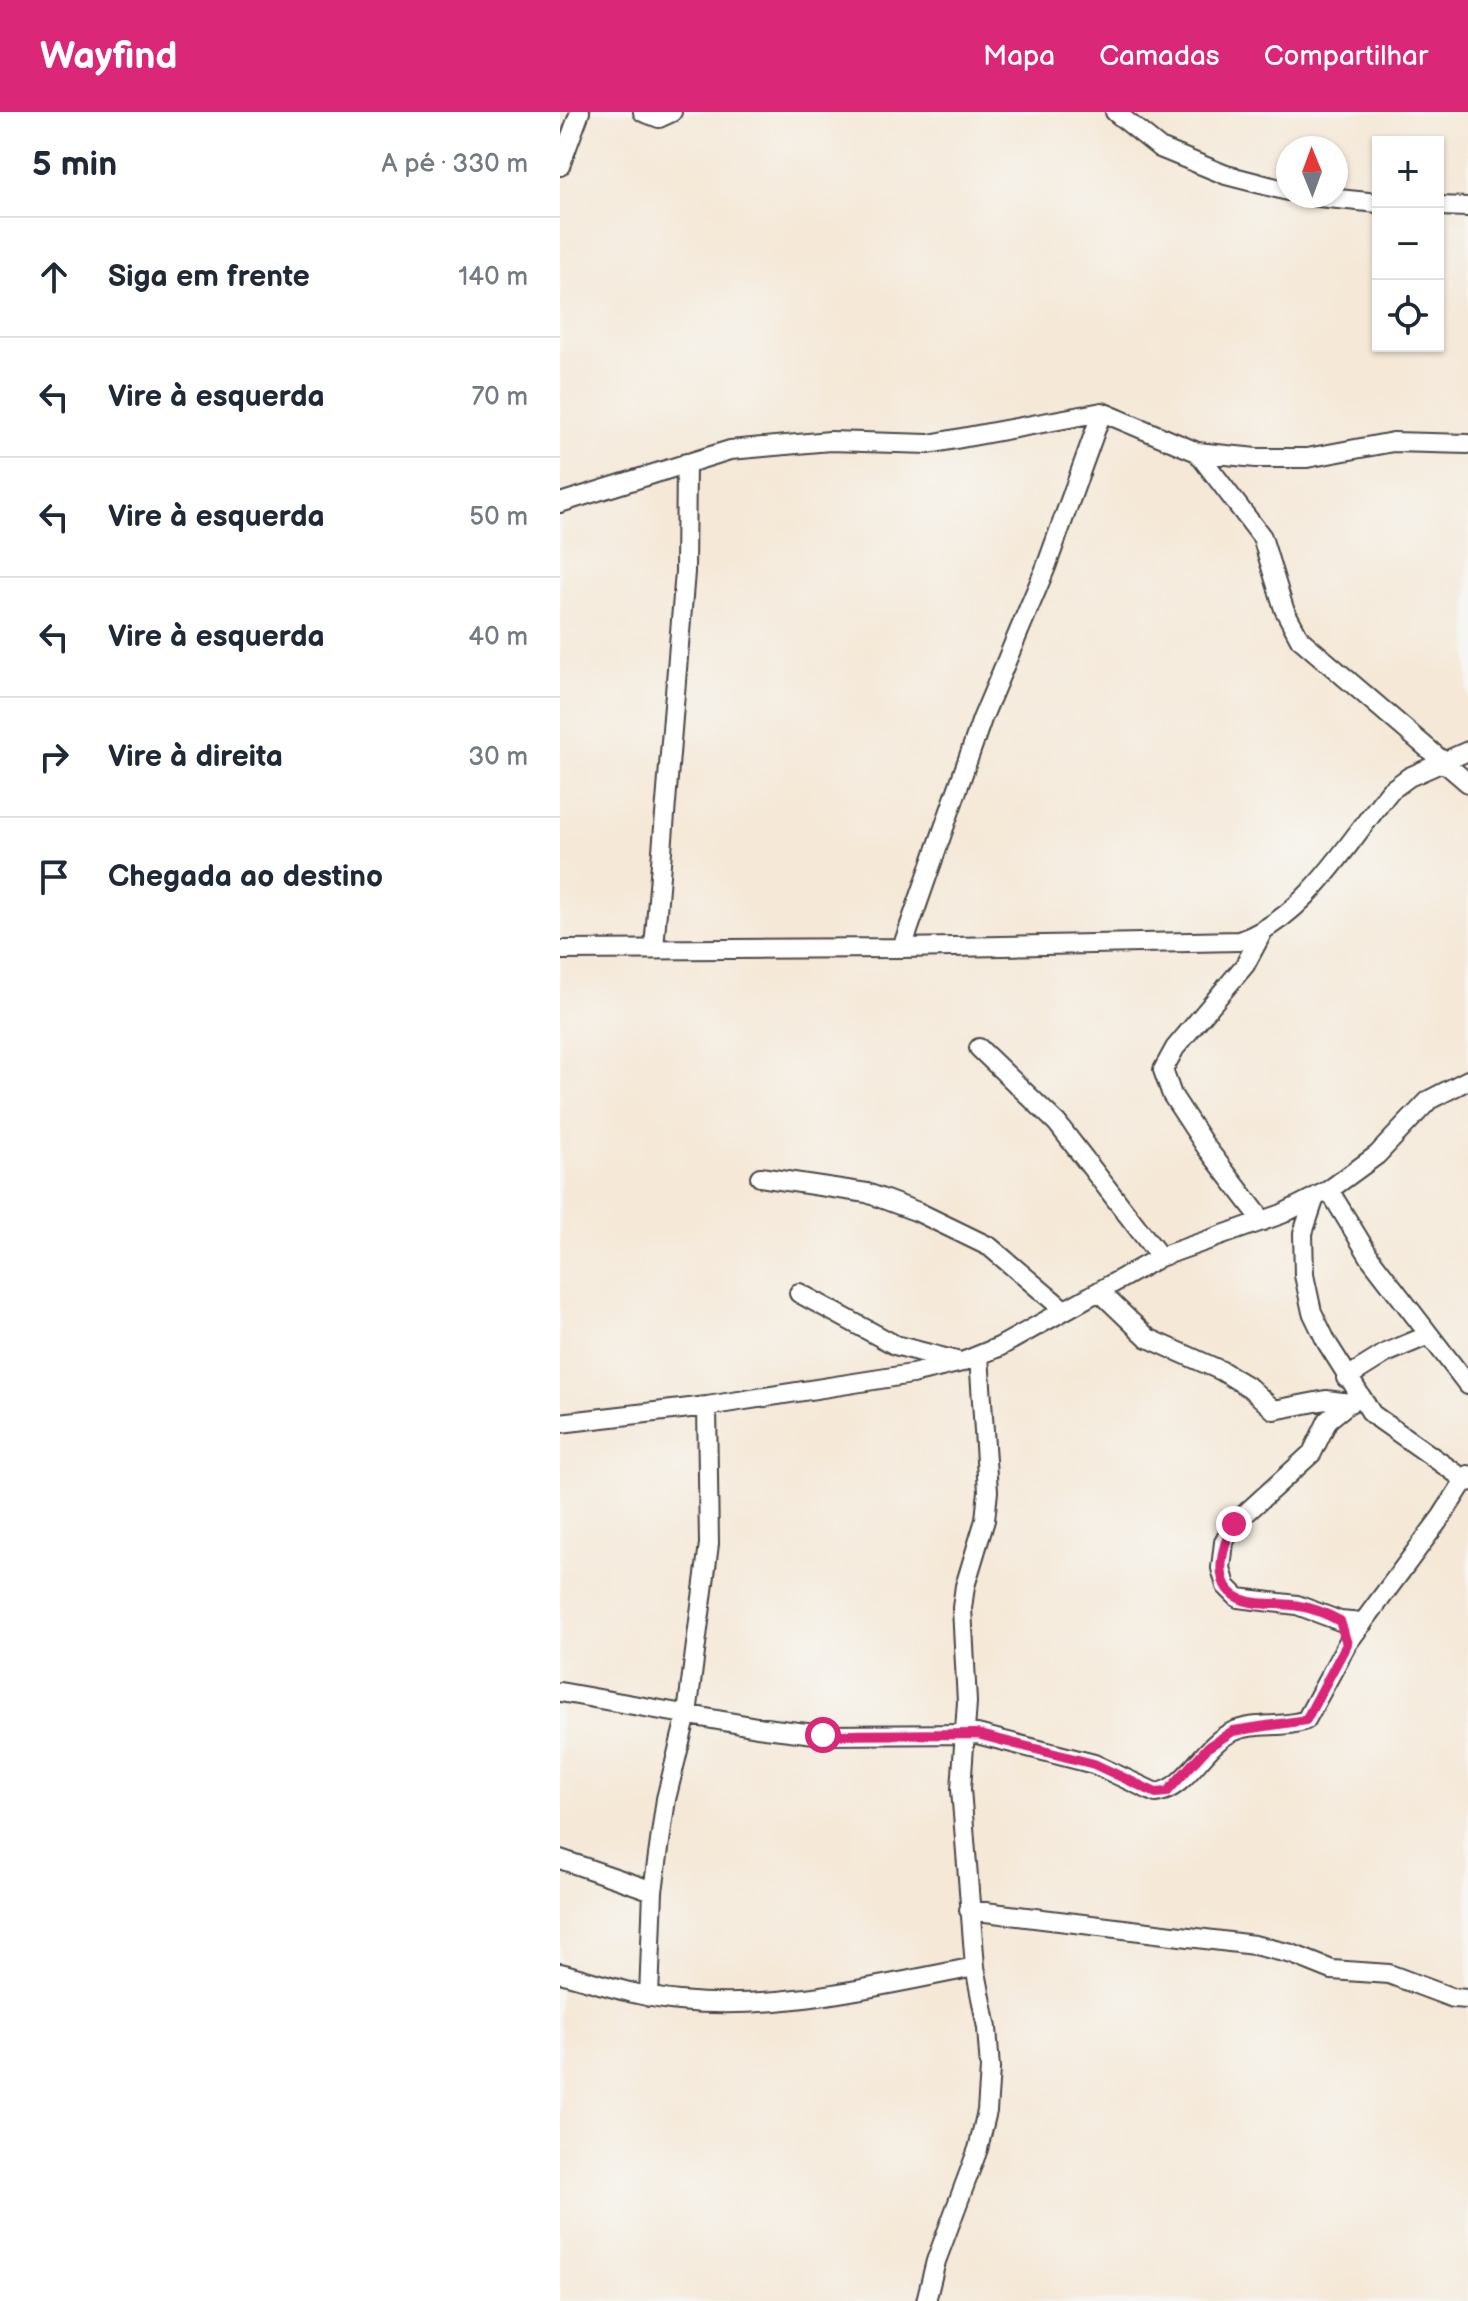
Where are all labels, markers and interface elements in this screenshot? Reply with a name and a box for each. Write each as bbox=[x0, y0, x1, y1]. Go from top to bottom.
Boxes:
text: Wayfind bbox=[40, 34, 178, 79]
text: Mapa bbox=[983, 40, 1055, 73]
text: Camadas bbox=[1099, 40, 1220, 73]
text: Compartilhar bbox=[1264, 40, 1428, 73]
north arrow bbox=[1276, 136, 1348, 208]
map controls bbox=[1372, 136, 1444, 352]
button: + bbox=[1372, 136, 1444, 208]
text: 5 min bbox=[32, 144, 117, 185]
text: A pé · 330 m bbox=[382, 149, 528, 180]
button: − bbox=[1372, 208, 1444, 280]
icon: ahead bbox=[32, 255, 76, 299]
text: Siga em frente bbox=[108, 259, 310, 295]
text: 140 m bbox=[458, 262, 528, 293]
button: locate bbox=[1372, 280, 1444, 352]
icon: left bbox=[32, 375, 76, 419]
text: Vire à esquerda bbox=[108, 379, 325, 415]
text: 70 m bbox=[471, 382, 528, 413]
icon: left bbox=[32, 495, 76, 539]
text: Vire à esquerda bbox=[108, 499, 325, 535]
text: 50 m bbox=[469, 502, 528, 533]
icon: left bbox=[32, 615, 76, 659]
text: Vire à esquerda bbox=[108, 619, 325, 655]
text: 40 m bbox=[468, 622, 528, 653]
icon: right bbox=[32, 735, 76, 779]
text: Vire à direita bbox=[108, 739, 283, 775]
text: 30 m bbox=[468, 742, 528, 773]
icon: arrive bbox=[32, 855, 76, 899]
text: Chegada ao destino bbox=[108, 859, 383, 895]
route end bbox=[1216, 1506, 1252, 1542]
route start bbox=[805, 1717, 841, 1753]

